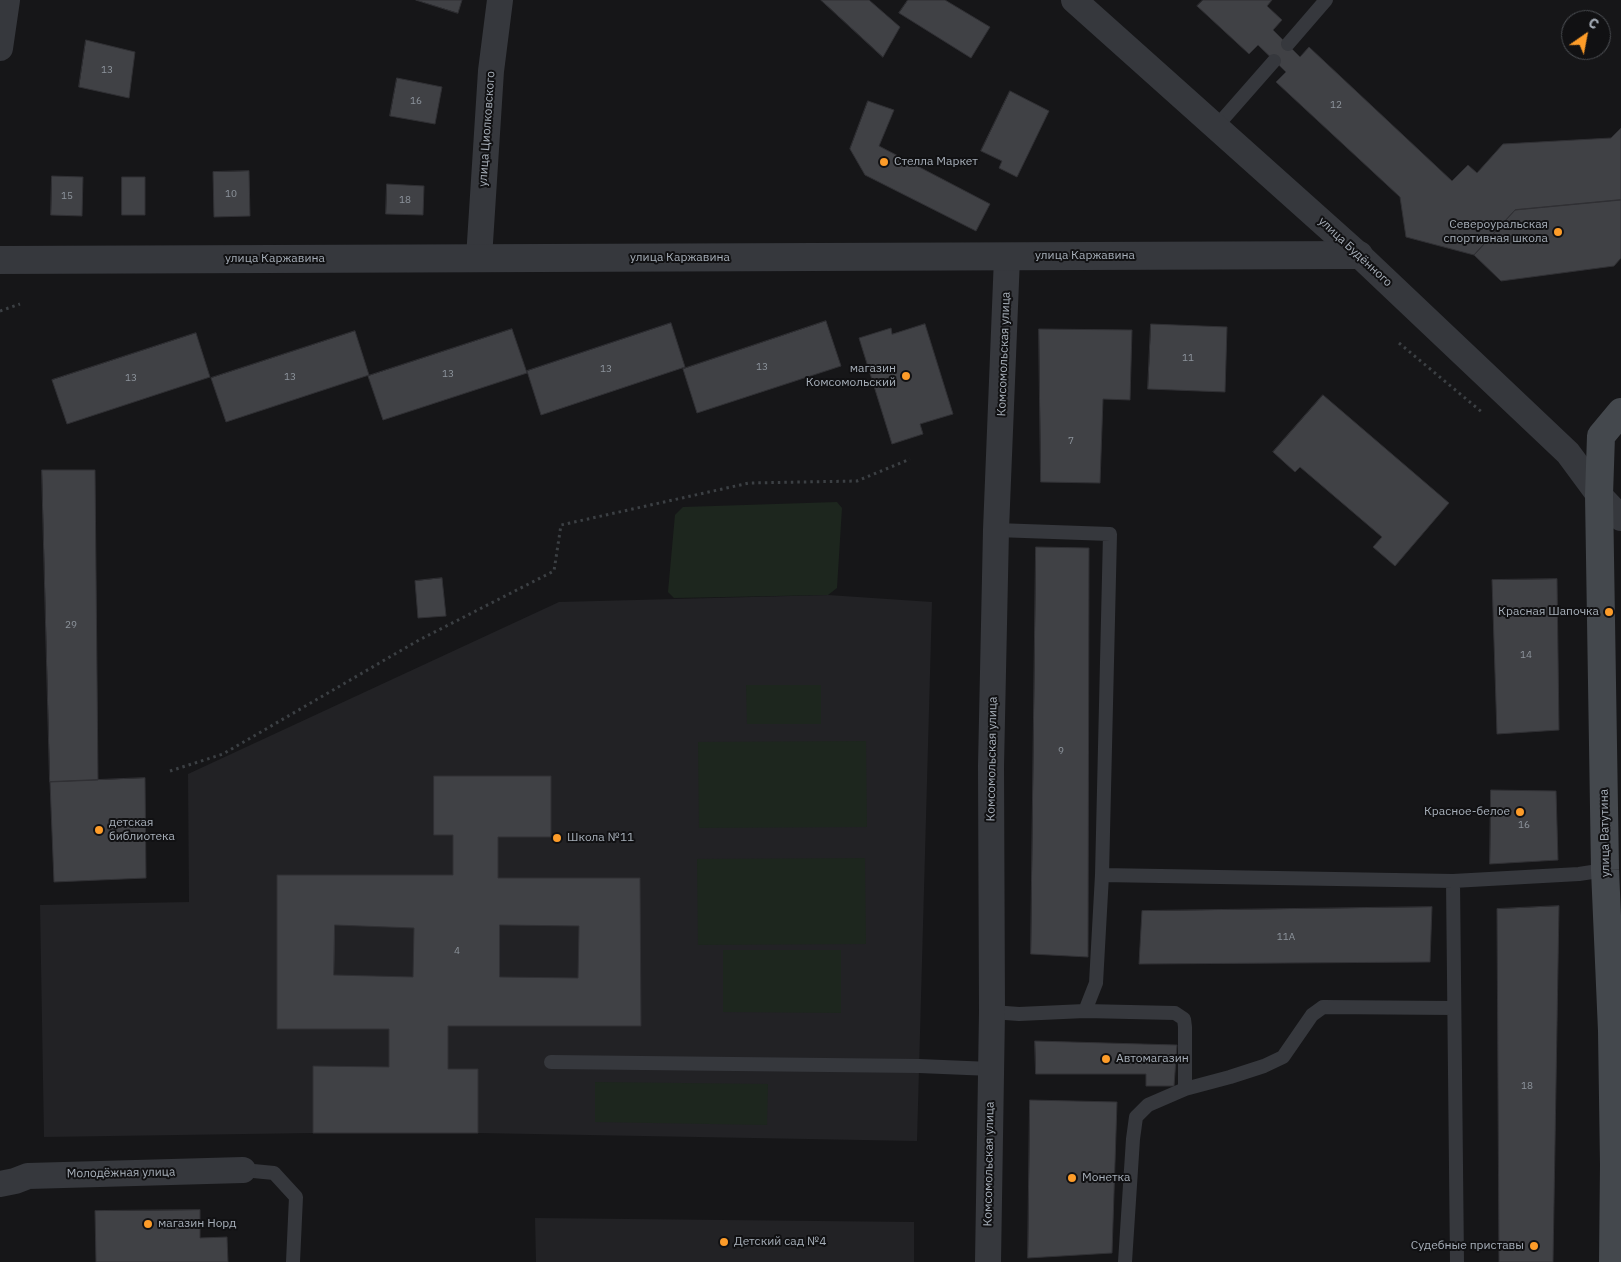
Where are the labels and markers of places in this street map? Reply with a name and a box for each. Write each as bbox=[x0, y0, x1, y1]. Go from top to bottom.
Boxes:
place label: Стелла Маркет bbox=[894, 155, 978, 169]
marker: Стелла Маркет bbox=[878, 156, 890, 168]
place label: Североуральская спортивная школа bbox=[1444, 218, 1548, 246]
marker: Североуральская спортивная школа bbox=[1552, 226, 1564, 238]
place label: магазин Комсомольский bbox=[806, 362, 896, 390]
marker: магазин Комсомольский bbox=[900, 370, 912, 382]
place label: Красная Шапочка bbox=[1498, 605, 1599, 619]
marker: Красная Шапочка bbox=[1603, 606, 1615, 618]
place label: Красное-белое bbox=[1424, 805, 1510, 819]
marker: Красное-белое bbox=[1514, 806, 1526, 818]
place label: детская библиотека bbox=[109, 816, 175, 844]
marker: детская библиотека bbox=[93, 824, 105, 836]
place label: Школа №11 bbox=[567, 831, 634, 845]
marker: Школа №11 bbox=[551, 832, 563, 844]
place label: Автомагазин bbox=[1116, 1052, 1189, 1066]
marker: Автомагазин bbox=[1100, 1053, 1112, 1065]
place label: Монетка bbox=[1082, 1171, 1131, 1185]
marker: Монетка bbox=[1066, 1172, 1078, 1184]
place label: магазин Норд bbox=[158, 1217, 236, 1231]
marker: магазин Норд bbox=[142, 1218, 154, 1230]
place label: Детский сад №4 bbox=[734, 1235, 826, 1249]
marker: Детский сад №4 bbox=[718, 1236, 730, 1248]
place label: Судебные приставы bbox=[1411, 1239, 1524, 1253]
marker: Судебные приставы bbox=[1528, 1240, 1540, 1252]

